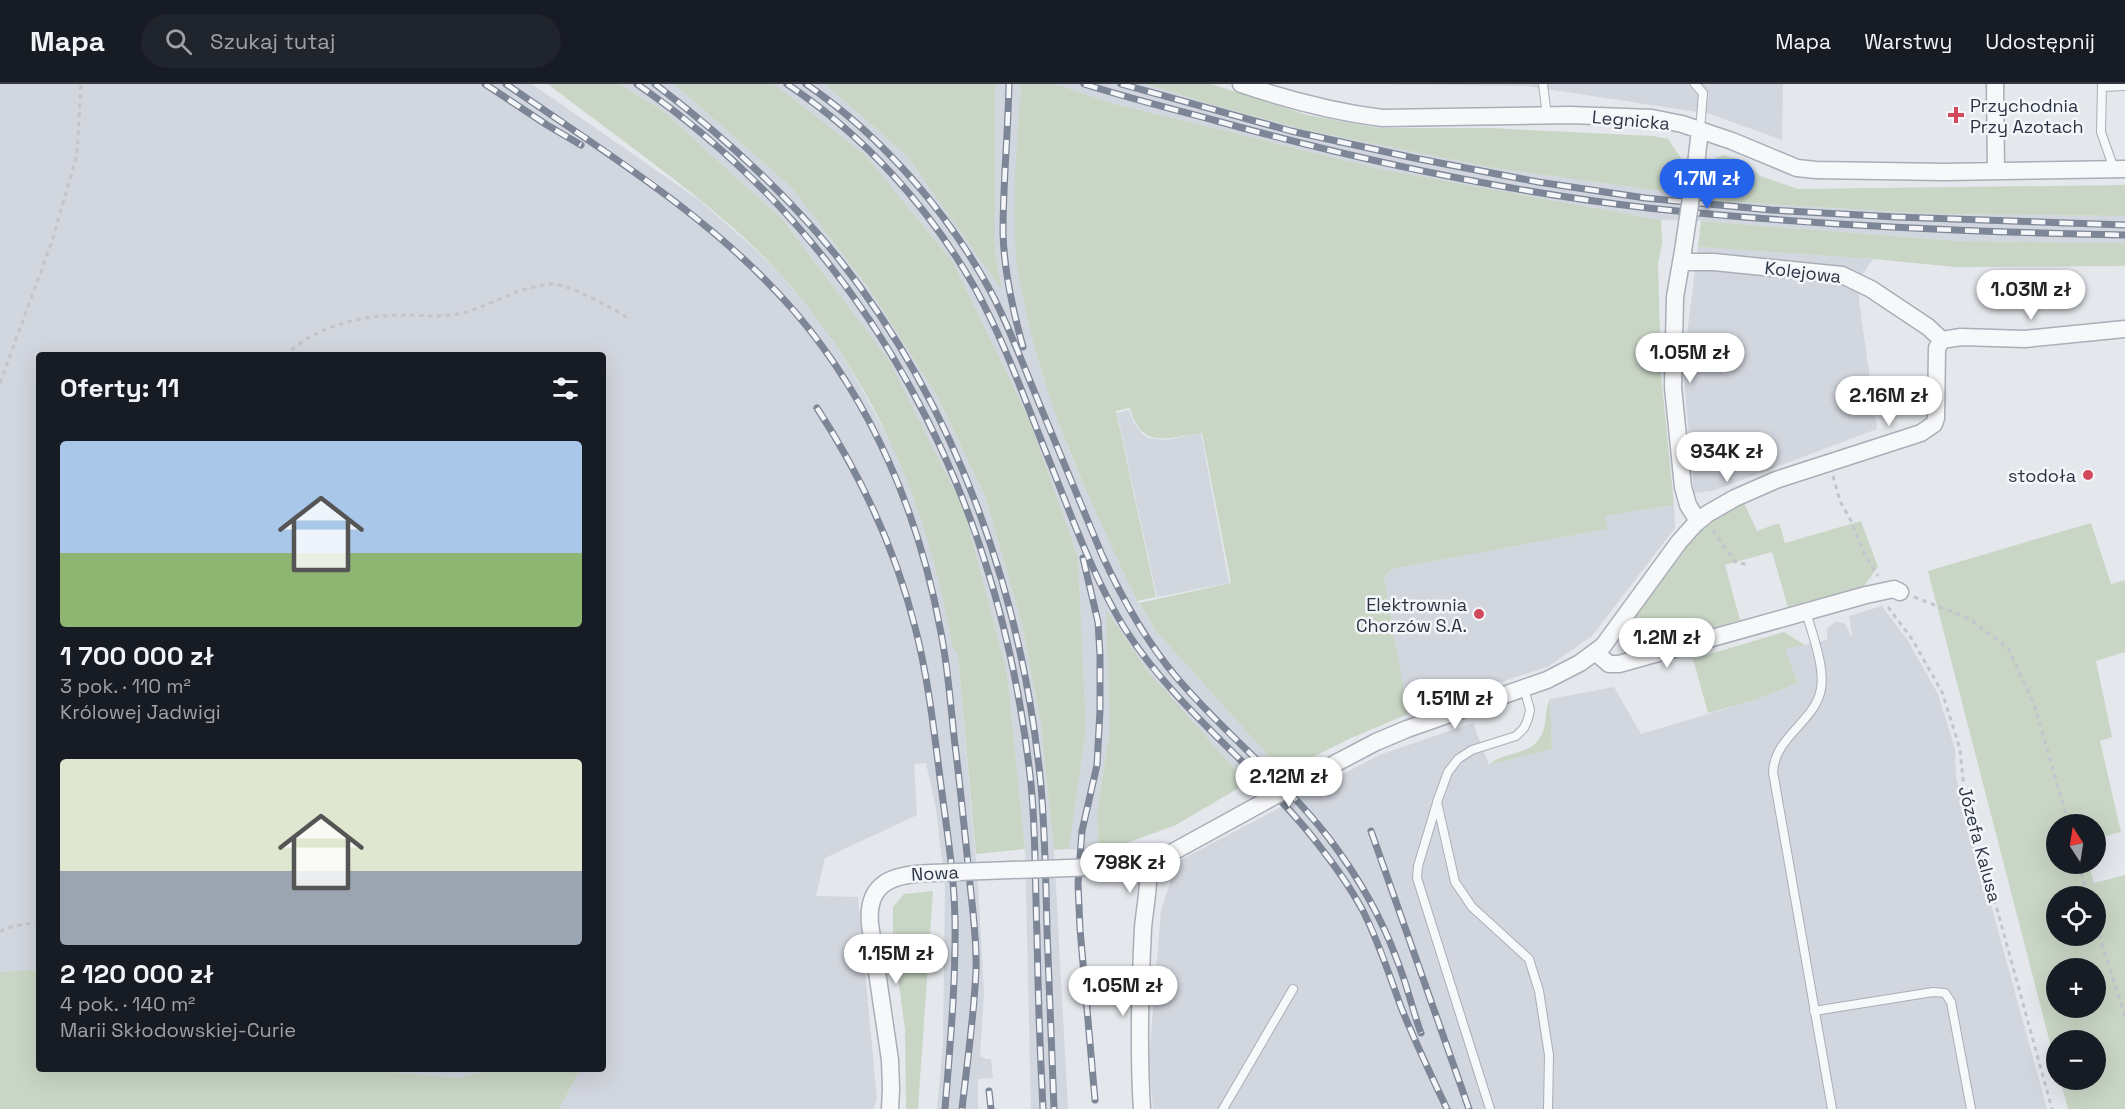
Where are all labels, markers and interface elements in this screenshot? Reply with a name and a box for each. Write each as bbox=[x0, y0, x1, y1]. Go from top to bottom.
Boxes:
search box bbox=[141, 14, 561, 68]
text: Mapa bbox=[30, 23, 105, 59]
icon: search bbox=[162, 25, 195, 58]
text: Szukaj tutaj bbox=[210, 27, 335, 55]
text: Mapa bbox=[1775, 28, 1831, 55]
text: Warstwy bbox=[1864, 28, 1952, 55]
text: Udostępnij bbox=[1985, 28, 2095, 55]
place label: Przychodnia Przy Azotach bbox=[1970, 94, 2084, 138]
street label: Legnicka bbox=[1591, 105, 1671, 135]
marker: Przychodnia Przy Azotach bbox=[1947, 106, 1965, 124]
pin: 1.7M zł bbox=[1652, 159, 1762, 210]
text: 1.7M zł bbox=[1674, 165, 1740, 191]
street label: Kolejowa bbox=[1763, 256, 1843, 288]
pin: 1.03M zł bbox=[1969, 270, 2093, 321]
text: 1.03M zł bbox=[1990, 276, 2072, 302]
pin: 1.05M zł bbox=[1628, 333, 1752, 384]
text: 1.05M zł bbox=[1650, 339, 1730, 365]
text: Oferty: 11 bbox=[60, 371, 180, 405]
icon: filters bbox=[549, 372, 582, 405]
pin: 2.16M zł bbox=[1827, 376, 1951, 427]
text: 2.16M zł bbox=[1849, 382, 1929, 408]
pin: 934K zł bbox=[1672, 432, 1782, 483]
text: 934K zł bbox=[1690, 438, 1764, 464]
place label: stodoła bbox=[2008, 464, 2076, 487]
marker: stodoła bbox=[2081, 468, 2095, 482]
icon: home bbox=[267, 480, 375, 588]
place label: Elektrownia Chorzów S.A. bbox=[1356, 593, 1467, 637]
marker: Elektrownia Chorzów S.A. bbox=[1472, 607, 1486, 621]
pin: 1.2M zł bbox=[1612, 618, 1722, 669]
text: 1.2M zł bbox=[1633, 624, 1701, 650]
text: 1 700 000 zł bbox=[60, 639, 214, 673]
text: 3 pok. · 110 m² bbox=[60, 673, 191, 699]
pin: 1.51M zł bbox=[1393, 679, 1517, 730]
text: 1.51M zł bbox=[1417, 685, 1493, 711]
text: Królowej Jadwigi bbox=[60, 699, 221, 725]
pin: 2.12M zł bbox=[1227, 757, 1351, 808]
text: 2.12M zł bbox=[1250, 763, 1328, 789]
street label: Józefa Kalusa bbox=[1953, 783, 2007, 905]
icon: home bbox=[267, 798, 375, 906]
north arrow bbox=[2046, 814, 2106, 874]
map controls bbox=[2046, 814, 2106, 1090]
pin: 798K zł bbox=[1075, 843, 1185, 894]
text: 798K zł bbox=[1094, 849, 1166, 875]
street label: Nowa bbox=[911, 860, 959, 886]
button: locate bbox=[2046, 886, 2106, 946]
pin: 1.15M zł bbox=[834, 934, 958, 985]
text: 1.15M zł bbox=[858, 940, 934, 966]
text: 2 120 000 zł bbox=[60, 957, 214, 991]
button: + bbox=[2046, 958, 2106, 1018]
pin: 1.05M zł bbox=[1061, 966, 1185, 1017]
text: 1.05M zł bbox=[1083, 972, 1163, 998]
text: 4 pok. · 140 m² bbox=[60, 991, 195, 1017]
text: Marii Skłodowskiej-Curie bbox=[60, 1017, 296, 1043]
button: − bbox=[2046, 1030, 2106, 1090]

